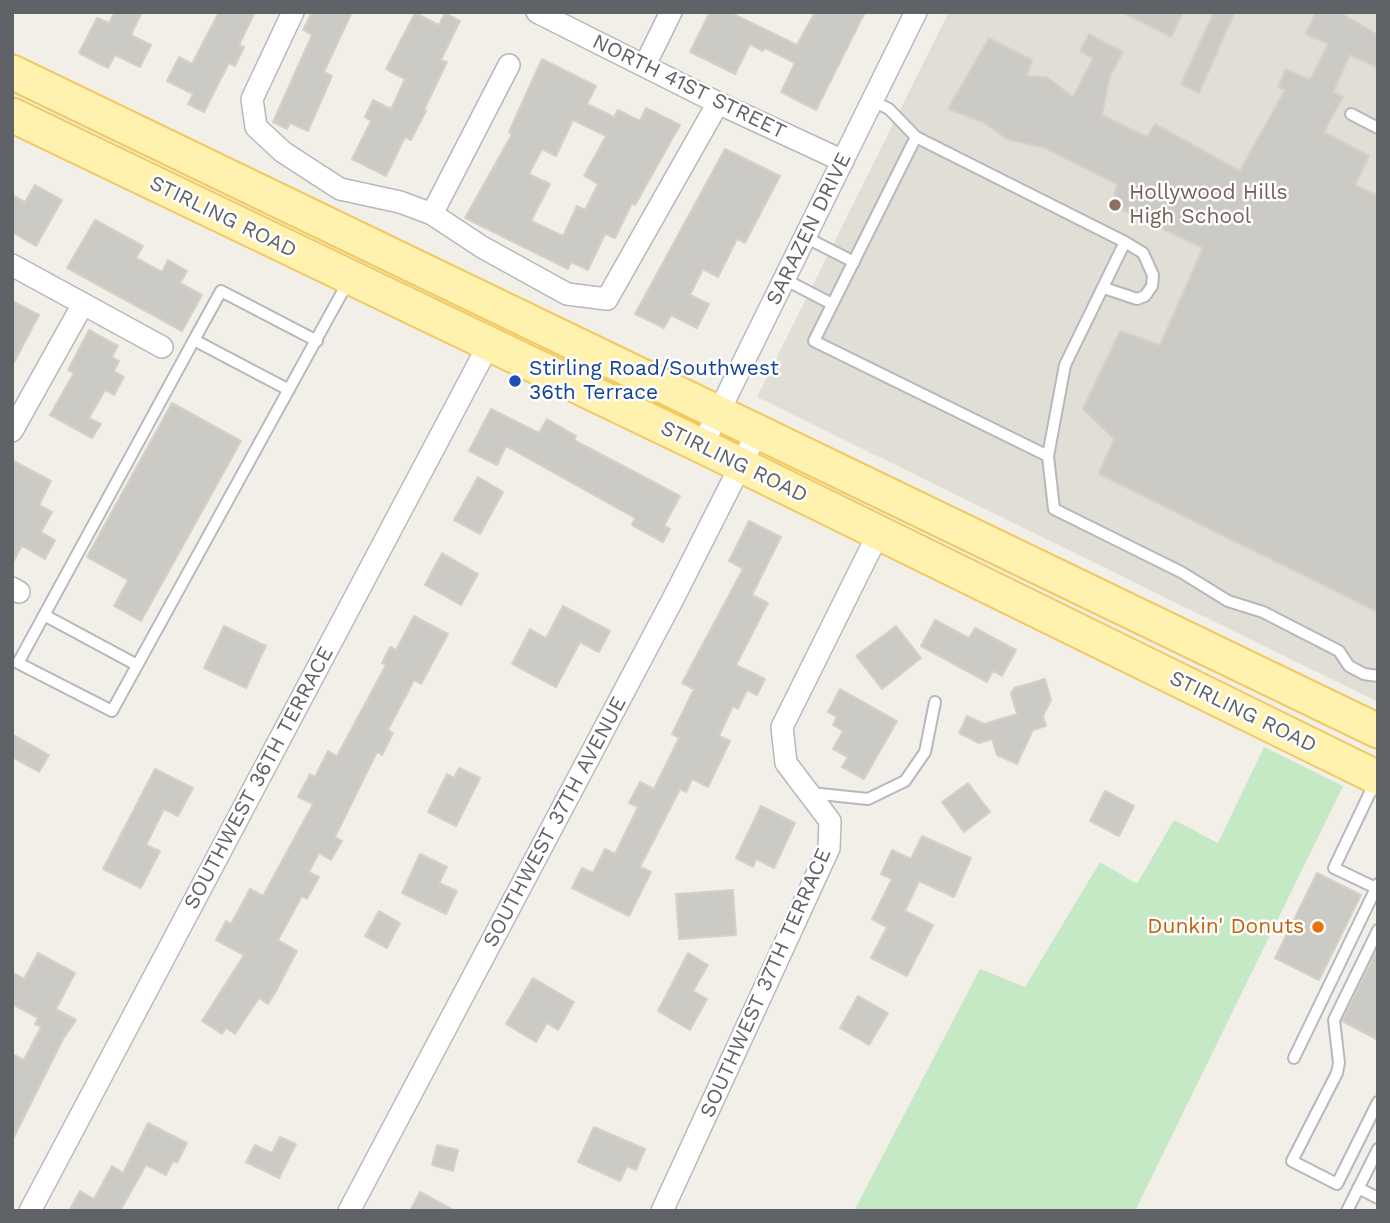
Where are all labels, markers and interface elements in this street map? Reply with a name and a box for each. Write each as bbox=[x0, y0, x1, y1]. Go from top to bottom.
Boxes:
street label: NORTH 41ST STREET bbox=[588, 29, 790, 145]
street label: SARAZEN DRIVE bbox=[761, 149, 857, 309]
street label: STIRLING ROAD bbox=[145, 171, 301, 263]
place label: Hollywood Hills High School bbox=[1129, 180, 1288, 230]
marker: Hollywood Hills High School bbox=[1107, 197, 1123, 213]
place label: Stirling Road/Southwest 36th Terrace bbox=[529, 356, 779, 406]
marker: Stirling Road/Southwest 36th Terrace bbox=[507, 373, 523, 389]
street label: STIRLING ROAD bbox=[656, 416, 812, 508]
street label: SOUTHWEST 36TH TERRACE bbox=[179, 642, 339, 914]
street label: STIRLING ROAD bbox=[1165, 666, 1321, 758]
street label: SOUTHWEST 37TH AVENUE bbox=[478, 692, 632, 952]
street label: SOUTHWEST 37TH TERRACE bbox=[695, 844, 837, 1122]
place label: Dunkin' Donuts bbox=[1147, 914, 1304, 940]
marker: Dunkin' Donuts bbox=[1310, 919, 1326, 935]

